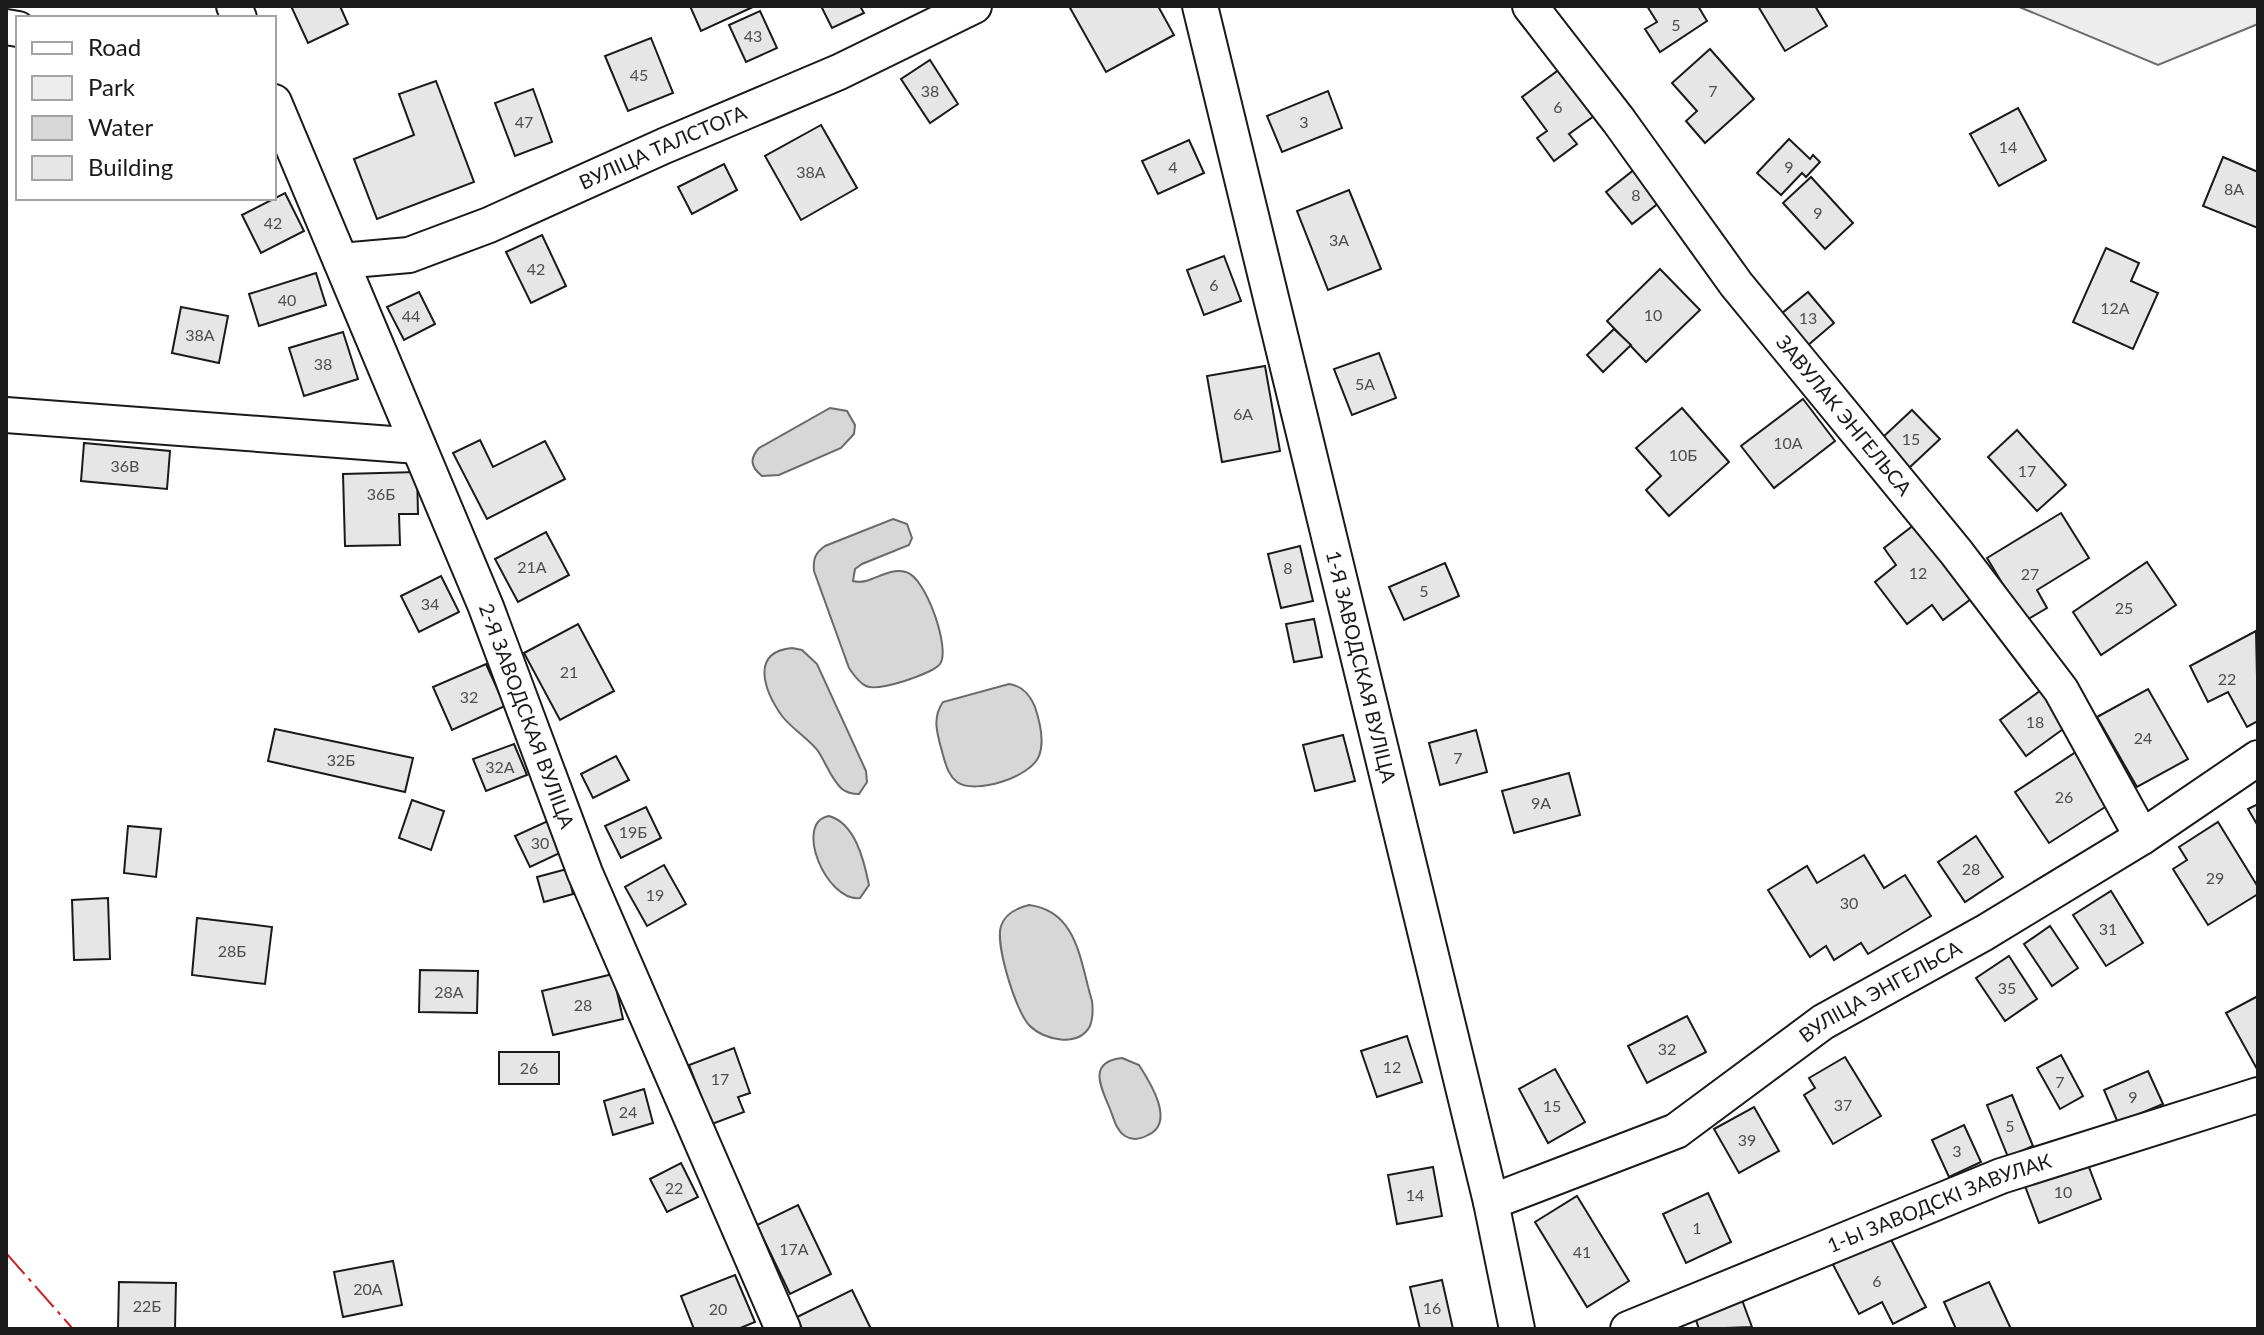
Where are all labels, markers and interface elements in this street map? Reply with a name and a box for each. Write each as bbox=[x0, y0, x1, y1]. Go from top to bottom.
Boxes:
house number: 5 bbox=[1671, 15, 1681, 34]
legend bbox=[16, 16, 276, 200]
house number: 43 bbox=[744, 26, 762, 45]
text: Road bbox=[88, 32, 141, 61]
house number: 45 bbox=[630, 65, 648, 84]
text: Park bbox=[88, 72, 136, 101]
house number: 38 bbox=[921, 81, 939, 100]
house number: 7 bbox=[1708, 81, 1718, 100]
house number: 6 bbox=[1553, 97, 1563, 116]
street label: ВУЛІЦА ТАЛСТОГА bbox=[575, 99, 750, 194]
text: Water bbox=[88, 112, 153, 141]
house number: 47 bbox=[515, 112, 533, 131]
house number: 3 bbox=[1299, 112, 1309, 131]
house number: 14 bbox=[1999, 137, 2017, 156]
text: Building bbox=[88, 152, 173, 181]
house number: 4 bbox=[1168, 157, 1178, 176]
house number: 9 bbox=[1784, 157, 1794, 176]
house number: 38А bbox=[796, 162, 826, 181]
house number: 8А bbox=[2224, 179, 2244, 198]
house number: 8 bbox=[1631, 185, 1641, 204]
house number: 9 bbox=[1813, 203, 1823, 222]
house number: 42 bbox=[264, 213, 282, 232]
house number: 3А bbox=[1329, 230, 1349, 249]
house number: 42 bbox=[527, 259, 545, 278]
house number: 6 bbox=[1209, 275, 1219, 294]
house number: 40 bbox=[278, 290, 296, 309]
house number: 12А bbox=[2100, 298, 2130, 317]
house number: 10 bbox=[1644, 305, 1662, 324]
house number: 44 bbox=[402, 306, 420, 325]
house number: 13 bbox=[1799, 308, 1817, 327]
house number: 38А bbox=[185, 325, 215, 344]
street label: ЗАВУЛАК ЭНГЕЛЬСА bbox=[1772, 330, 1918, 500]
house number: 38 bbox=[314, 354, 332, 373]
house number: 5А bbox=[1355, 374, 1375, 393]
house number: 6А bbox=[1233, 404, 1253, 423]
house number: 15 bbox=[1902, 429, 1920, 448]
house number: 10А bbox=[1773, 433, 1803, 452]
house number: 10Б bbox=[1669, 445, 1697, 464]
house number: 36В bbox=[111, 456, 139, 475]
house number: 17 bbox=[2018, 461, 2036, 480]
house number: 36Б bbox=[367, 484, 395, 503]
street label: 1-Я ЗАВОДСКАЯ ВУЛІЦА bbox=[1322, 548, 1402, 786]
house number: 21А bbox=[517, 557, 547, 576]
house number: 8 bbox=[1283, 558, 1293, 577]
house number: 12 bbox=[1909, 563, 1927, 582]
house number: 27 bbox=[2021, 564, 2039, 583]
house number: 5 bbox=[1419, 581, 1429, 600]
house number: 34 bbox=[421, 594, 439, 613]
house number: 25 bbox=[2115, 598, 2133, 617]
street label: 2-Я ЗАВОДСКАЯ ВУЛІЦА bbox=[475, 600, 580, 832]
house number: 21 bbox=[560, 662, 578, 681]
house number: 22 bbox=[2218, 669, 2236, 688]
house number: 32 bbox=[460, 687, 478, 706]
house number: 18 bbox=[2026, 712, 2044, 731]
house number: 24 bbox=[2134, 728, 2152, 747]
house number: 7 bbox=[1453, 748, 1463, 767]
house number: 32Б bbox=[327, 750, 355, 769]
house number: 32А bbox=[485, 757, 515, 776]
house number: 26 bbox=[2055, 787, 2073, 806]
house number: 9А bbox=[1531, 793, 1551, 812]
house number: 19Б bbox=[619, 822, 647, 841]
house number: 30 bbox=[531, 833, 549, 852]
house number: 28 bbox=[1962, 859, 1980, 878]
house number: 29 bbox=[2206, 868, 2224, 887]
house number: 19 bbox=[646, 885, 664, 904]
house number: 30 bbox=[1840, 893, 1858, 912]
house number: 31 bbox=[2099, 919, 2117, 938]
street label: ВУЛІЦА ЭНГЕЛЬСА bbox=[1794, 935, 1966, 1047]
house number: 28Б bbox=[218, 941, 246, 960]
house number: 35 bbox=[1998, 978, 2016, 997]
house number: 28А bbox=[434, 982, 464, 1001]
house number: 28 bbox=[574, 995, 592, 1014]
house number: 32 bbox=[1658, 1039, 1676, 1058]
house number: 12 bbox=[1383, 1057, 1401, 1076]
house number: 26 bbox=[520, 1058, 538, 1077]
house number: 17 bbox=[711, 1069, 729, 1088]
house number: 7 bbox=[2055, 1072, 2065, 1091]
house number: 9 bbox=[2128, 1087, 2138, 1106]
house number: 37 bbox=[1834, 1095, 1852, 1114]
house number: 15 bbox=[1543, 1096, 1561, 1115]
house number: 24 bbox=[619, 1102, 637, 1121]
house number: 5 bbox=[2005, 1116, 2015, 1135]
house number: 39 bbox=[1738, 1130, 1756, 1149]
house number: 3 bbox=[1952, 1141, 1962, 1160]
street label: 1-Ы ЗАВОДСКІ ЗАВУЛАК bbox=[1823, 1148, 2055, 1257]
house number: 22 bbox=[665, 1178, 683, 1197]
house number: 10 bbox=[2054, 1182, 2072, 1201]
house number: 14 bbox=[1406, 1185, 1424, 1204]
house number: 1 bbox=[1692, 1218, 1702, 1237]
house number: 17А bbox=[779, 1239, 809, 1258]
house number: 41 bbox=[1573, 1242, 1591, 1261]
house number: 6 bbox=[1872, 1271, 1882, 1290]
house number: 20А bbox=[353, 1279, 383, 1298]
house number: 22Б bbox=[133, 1296, 161, 1315]
house number: 16 bbox=[1423, 1298, 1441, 1317]
house number: 20 bbox=[709, 1299, 727, 1318]

